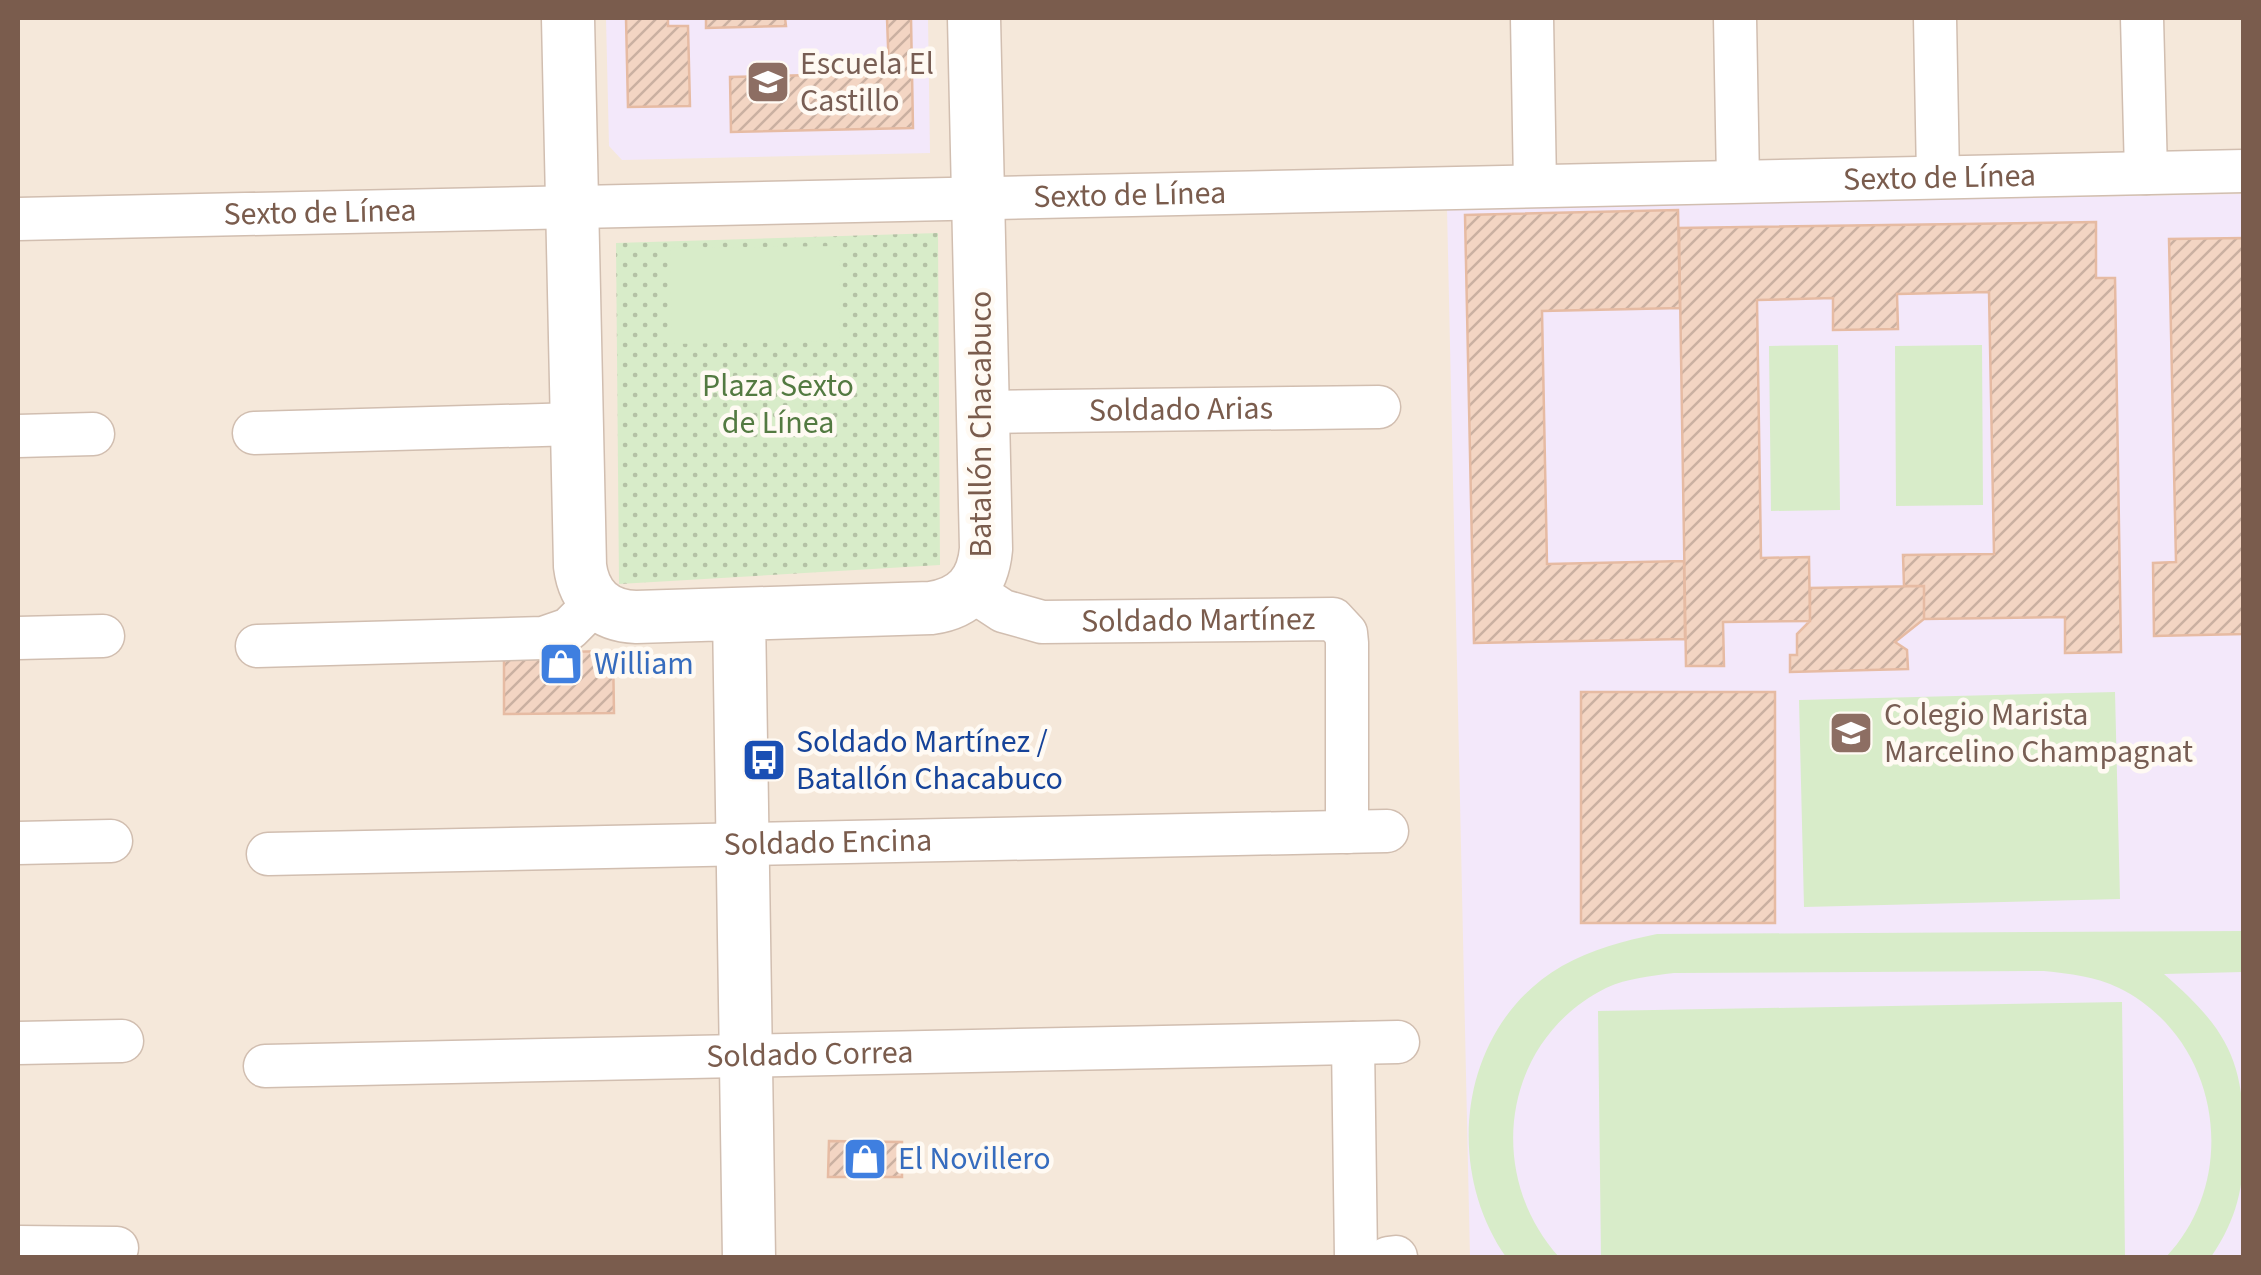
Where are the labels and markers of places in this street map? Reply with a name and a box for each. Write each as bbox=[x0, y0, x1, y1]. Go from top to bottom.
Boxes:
place label: Escuela El Castillo bbox=[800, 41, 934, 124]
school or university icon: Escuela El Castillo bbox=[745, 59, 791, 105]
shop icon: William bbox=[538, 641, 584, 687]
place label: William bbox=[594, 641, 694, 687]
place label: Colegio Marista Marcelino Champagnat bbox=[1884, 692, 2193, 775]
school or university icon: Colegio Marista Marcelino Champagnat bbox=[1828, 710, 1874, 756]
place label: Soldado Martínez / Batallón Chacabuco bbox=[796, 719, 1063, 802]
bus stop icon: Soldado Martínez / Batallón Chacabuco bbox=[741, 737, 787, 783]
shop icon: El Novillero bbox=[842, 1136, 888, 1182]
place label: El Novillero bbox=[898, 1136, 1051, 1182]

